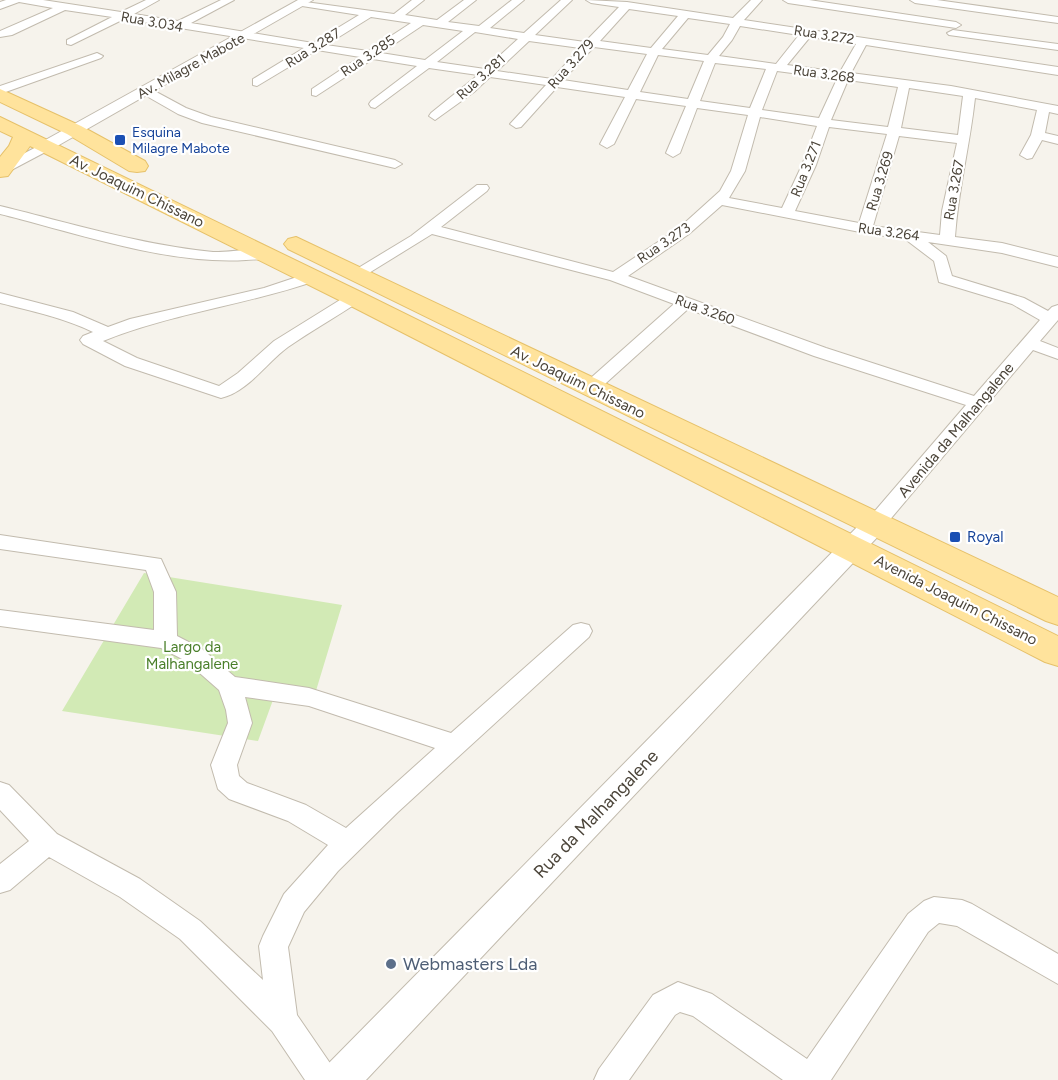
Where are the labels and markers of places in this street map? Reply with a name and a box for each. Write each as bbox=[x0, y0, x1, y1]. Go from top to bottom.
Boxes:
place label: Esquina Milagre Mabote bbox=[132, 124, 230, 157]
marker: Esquina Milagre Mabote bbox=[113, 133, 127, 147]
place label: Royal bbox=[967, 528, 1004, 546]
marker: Royal bbox=[948, 530, 962, 544]
place label: Webmasters Lda bbox=[403, 953, 537, 975]
marker: Webmasters Lda bbox=[384, 957, 398, 971]

